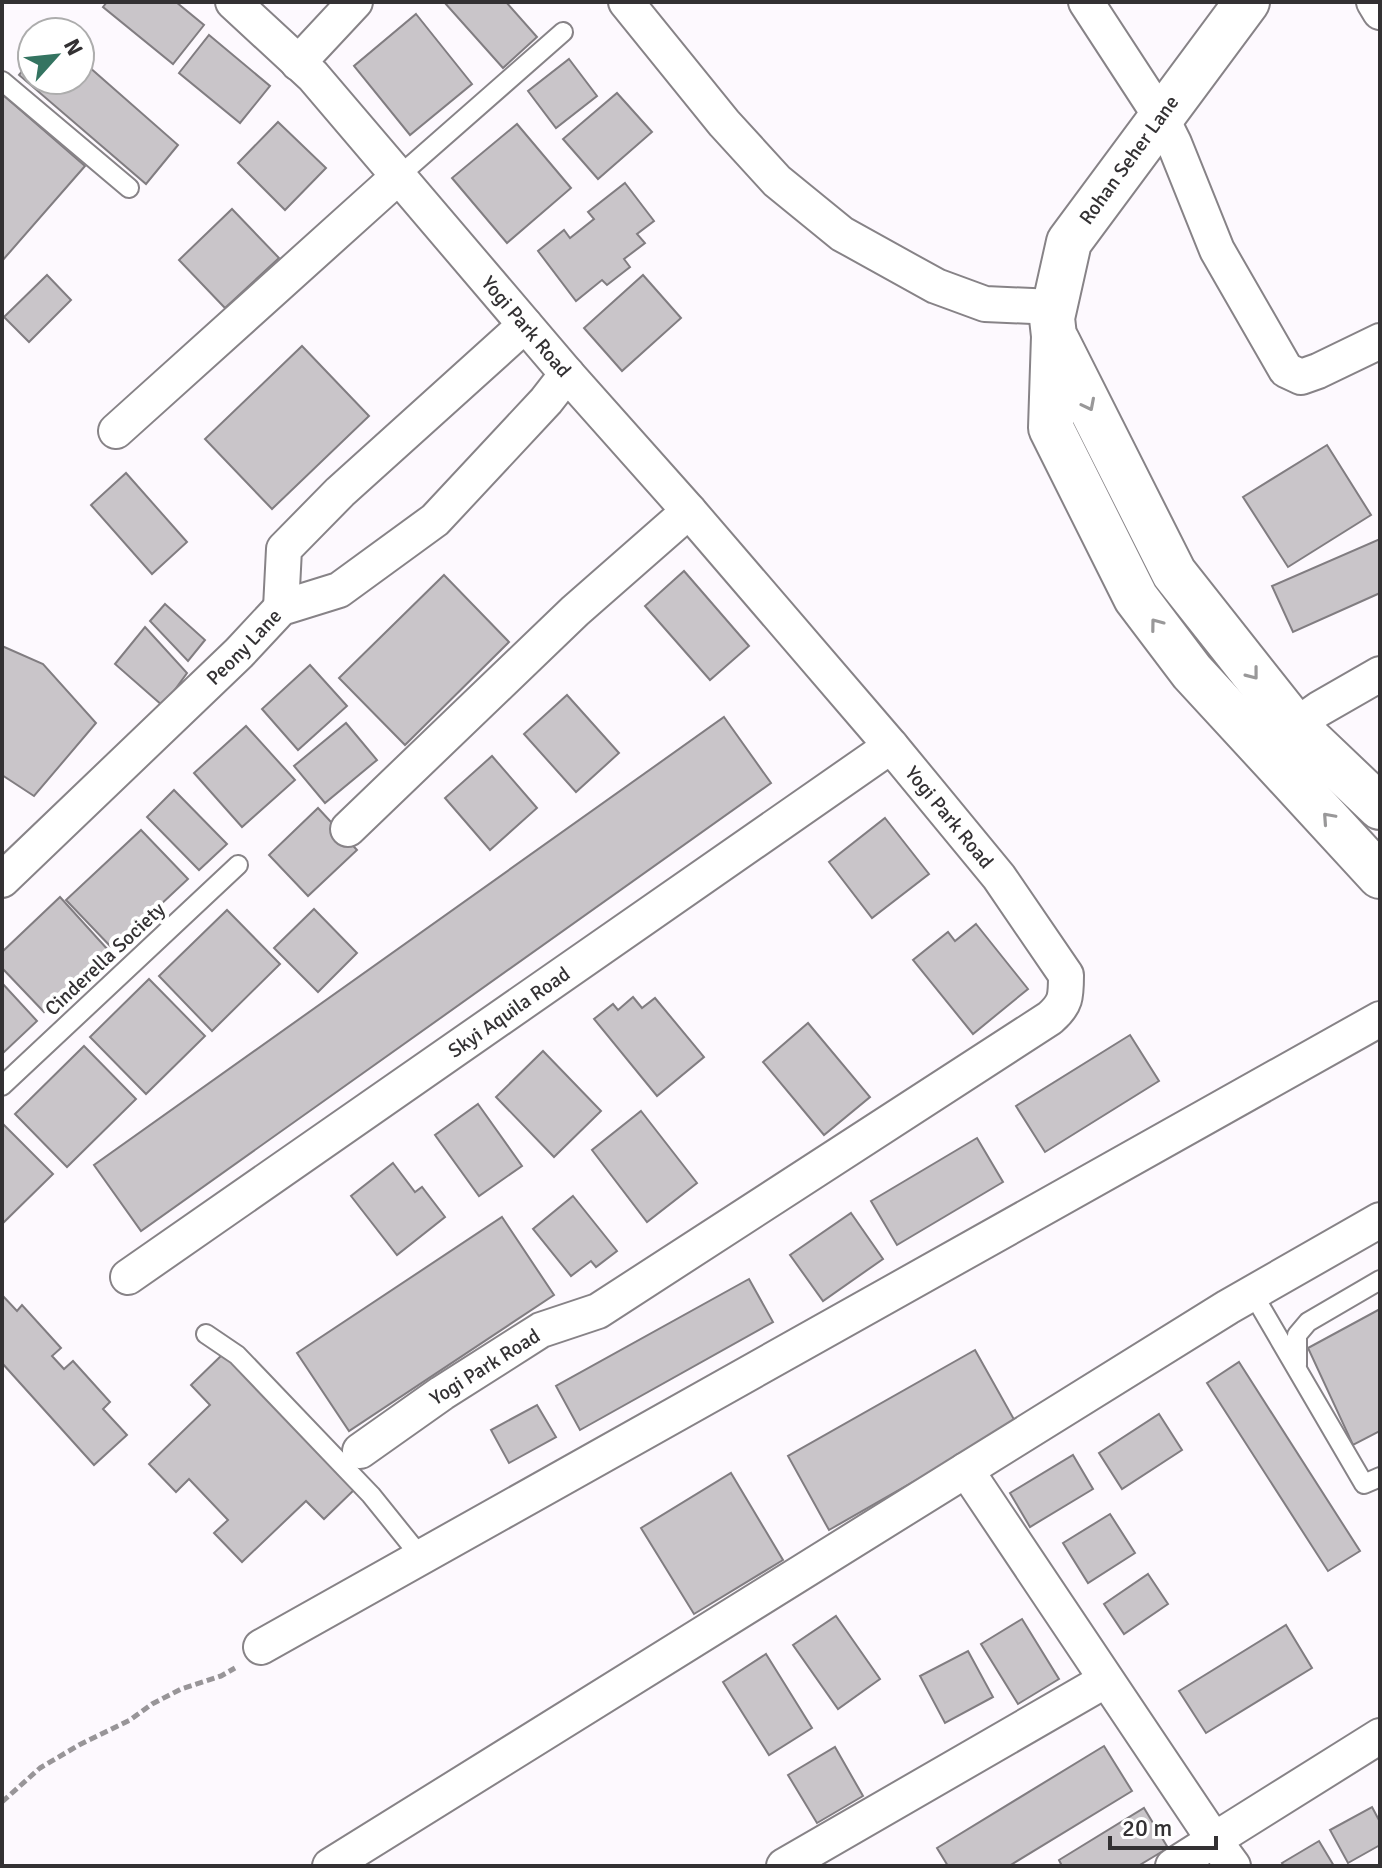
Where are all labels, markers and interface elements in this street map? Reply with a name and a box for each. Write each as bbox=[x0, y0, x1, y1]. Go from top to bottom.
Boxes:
north arrow bbox=[16, 16, 96, 96]
text: N bbox=[58, 34, 89, 60]
street label: Rohan Seher Lane bbox=[1074, 91, 1184, 229]
street label: Yogi Park Road bbox=[476, 271, 577, 382]
one-way arrow bbox=[1080, 397, 1095, 412]
street label: Peony Lane bbox=[201, 603, 287, 690]
one-way arrow bbox=[1151, 618, 1165, 632]
one-way arrow bbox=[1243, 665, 1258, 679]
street label: Yogi Park Road bbox=[900, 761, 999, 873]
one-way arrow bbox=[1323, 813, 1337, 828]
street label: Cinderella Society bbox=[40, 897, 171, 1021]
street label: Skyi Aquila Road bbox=[443, 961, 575, 1063]
street label: Yogi Park Road bbox=[425, 1323, 545, 1411]
scale bar bbox=[1110, 1800, 1216, 1850]
text: 20 m bbox=[1122, 1813, 1172, 1843]

